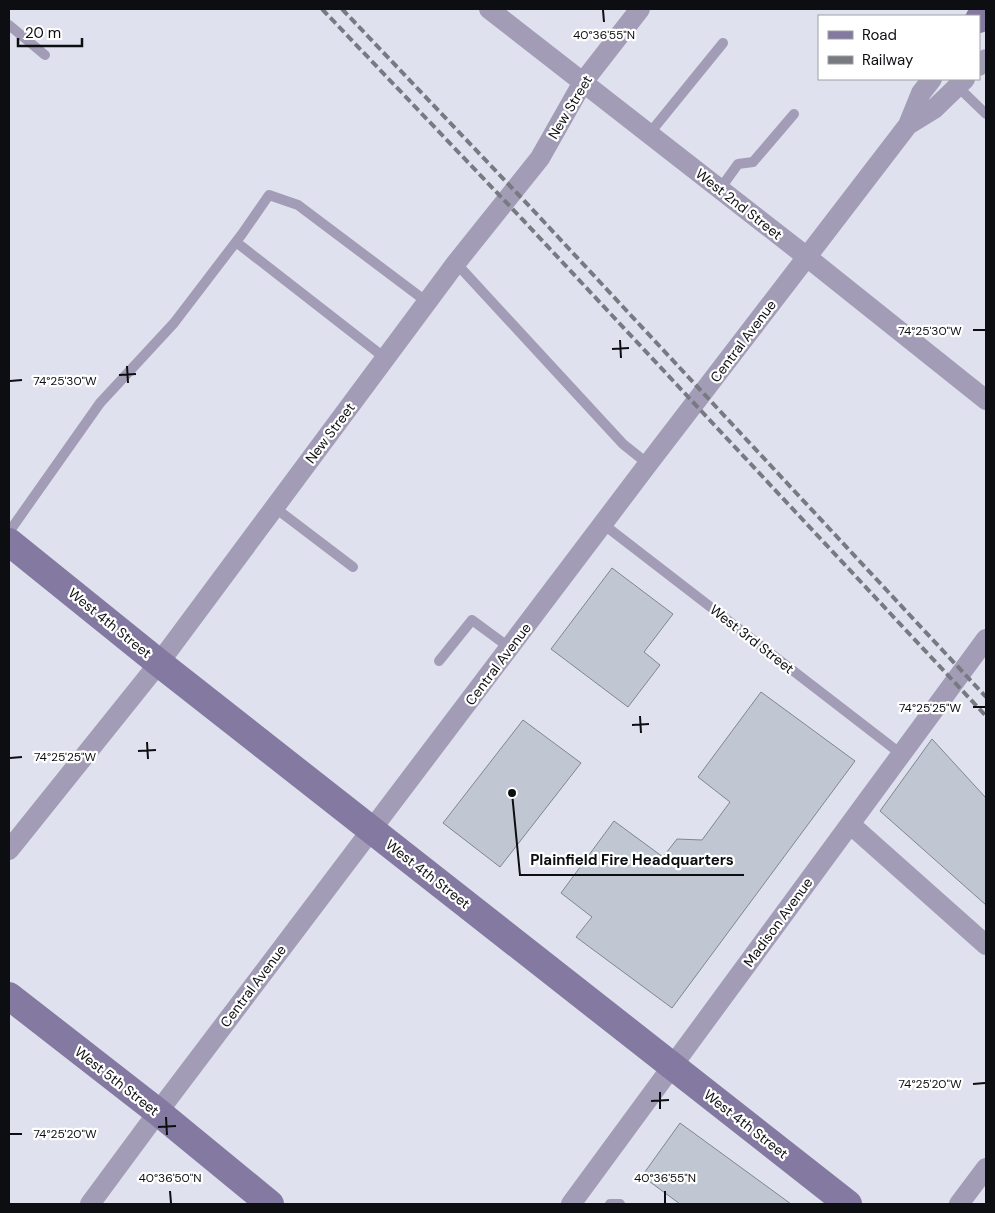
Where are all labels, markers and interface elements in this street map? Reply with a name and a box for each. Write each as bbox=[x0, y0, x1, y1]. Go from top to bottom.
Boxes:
scale bar bbox=[18, 15, 81, 47]
legend bbox=[818, 15, 980, 80]
text: 20 m bbox=[25, 23, 61, 43]
text: Road bbox=[862, 25, 897, 45]
text: 40°36'55"N bbox=[573, 27, 635, 43]
text: Railway bbox=[862, 50, 914, 70]
street label: New Street bbox=[544, 72, 596, 142]
street label: West 2nd Street bbox=[692, 165, 786, 243]
street label: Central Avenue bbox=[706, 296, 780, 386]
text: 74°25'30"W bbox=[898, 323, 962, 339]
text: 74°25'30"W bbox=[33, 373, 97, 389]
street label: New Street bbox=[301, 399, 359, 467]
street label: West 4th Street bbox=[65, 584, 155, 662]
street label: West 3rd Street bbox=[706, 600, 798, 678]
street label: Central Avenue bbox=[461, 619, 535, 709]
text: 74°25'25"W bbox=[899, 700, 961, 716]
text: 74°25'25"W bbox=[34, 749, 96, 765]
street label: West 4th Street bbox=[382, 835, 474, 913]
callout: Plainfield Fire Headquarters bbox=[520, 845, 744, 875]
text: Plainfield Fire Headquarters bbox=[530, 850, 734, 870]
street label: Madison Avenue bbox=[740, 874, 817, 970]
street label: Central Avenue bbox=[216, 941, 290, 1031]
street label: West 5th Street bbox=[71, 1042, 163, 1120]
text: 74°25'20"W bbox=[898, 1076, 962, 1092]
street label: West 4th Street bbox=[700, 1085, 792, 1163]
text: 74°25'20"W bbox=[33, 1126, 97, 1142]
text: 40°36'50"N bbox=[138, 1170, 202, 1186]
text: 40°36'55"N bbox=[634, 1170, 696, 1186]

